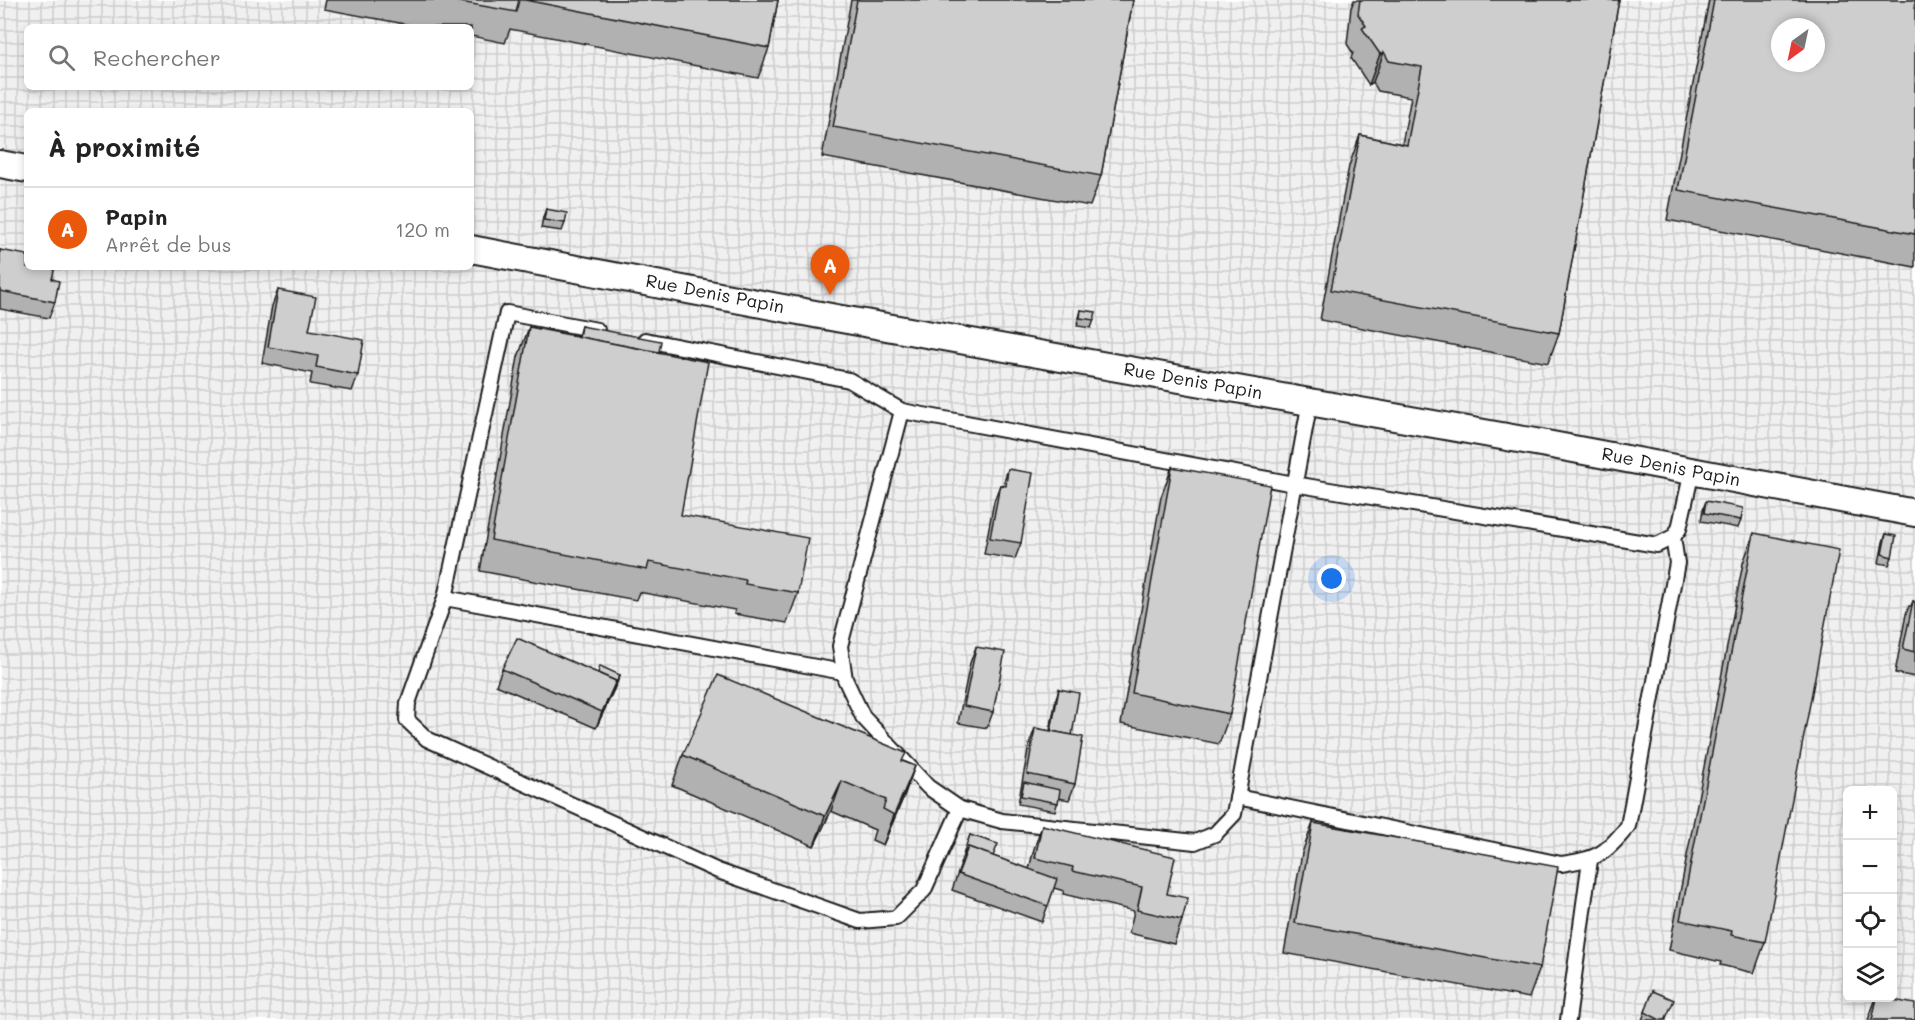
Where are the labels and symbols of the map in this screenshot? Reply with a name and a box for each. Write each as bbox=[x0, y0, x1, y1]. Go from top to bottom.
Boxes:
north arrow bbox=[1771, 18, 1825, 72]
pin: A bbox=[810, 246, 850, 295]
street label: Rue Denis Papin bbox=[644, 268, 786, 318]
street label: Rue Denis Papin bbox=[1122, 356, 1264, 404]
street label: Rue Denis Papin bbox=[1600, 441, 1742, 491]
your location bbox=[1317, 564, 1346, 593]

